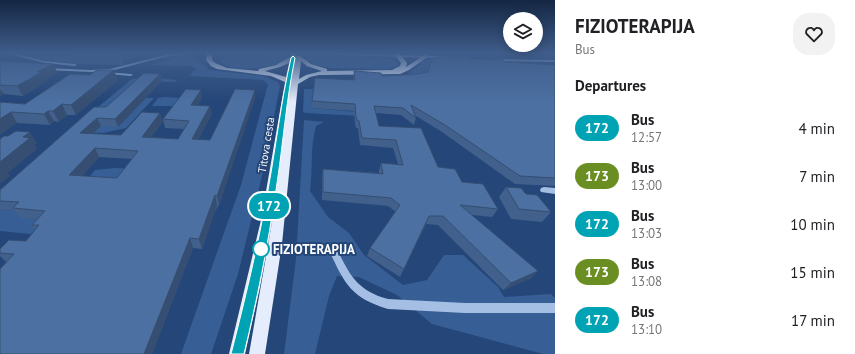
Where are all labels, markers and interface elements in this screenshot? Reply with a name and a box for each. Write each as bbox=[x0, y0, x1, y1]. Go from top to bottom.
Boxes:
map controls bbox=[503, 12, 543, 52]
button: layers bbox=[503, 12, 543, 52]
button: heart bbox=[793, 13, 835, 55]
text: FIZIOTERAPIJA bbox=[575, 14, 695, 38]
text: Bus bbox=[575, 41, 595, 58]
text: Departures bbox=[575, 76, 646, 95]
text: Bus bbox=[631, 110, 654, 129]
street label: Titova cesta bbox=[255, 116, 277, 174]
text: 172 bbox=[585, 119, 609, 137]
text: 4 min bbox=[798, 119, 835, 138]
text: 12:57 bbox=[631, 129, 662, 146]
text: Bus bbox=[631, 158, 654, 177]
text: 173 bbox=[585, 167, 609, 185]
text: 7 min bbox=[799, 167, 835, 186]
text: 13:00 bbox=[631, 177, 662, 194]
line badge: 172 bbox=[246, 193, 292, 219]
text: 172 bbox=[257, 197, 281, 215]
text: Bus bbox=[631, 206, 654, 225]
text: 172 bbox=[585, 215, 609, 233]
text: 10 min bbox=[790, 215, 835, 234]
text: 13:03 bbox=[631, 225, 662, 242]
marker: FIZIOTERAPIJA bbox=[252, 240, 270, 258]
place label: FIZIOTERAPIJA bbox=[273, 241, 355, 258]
text: Bus bbox=[631, 254, 654, 273]
text: 173 bbox=[585, 263, 609, 281]
text: 15 min bbox=[790, 263, 835, 282]
text: 13:08 bbox=[631, 273, 662, 290]
text: Bus bbox=[631, 302, 654, 321]
text: 172 bbox=[585, 311, 609, 329]
text: 17 min bbox=[791, 311, 835, 330]
text: 13:10 bbox=[631, 321, 662, 338]

